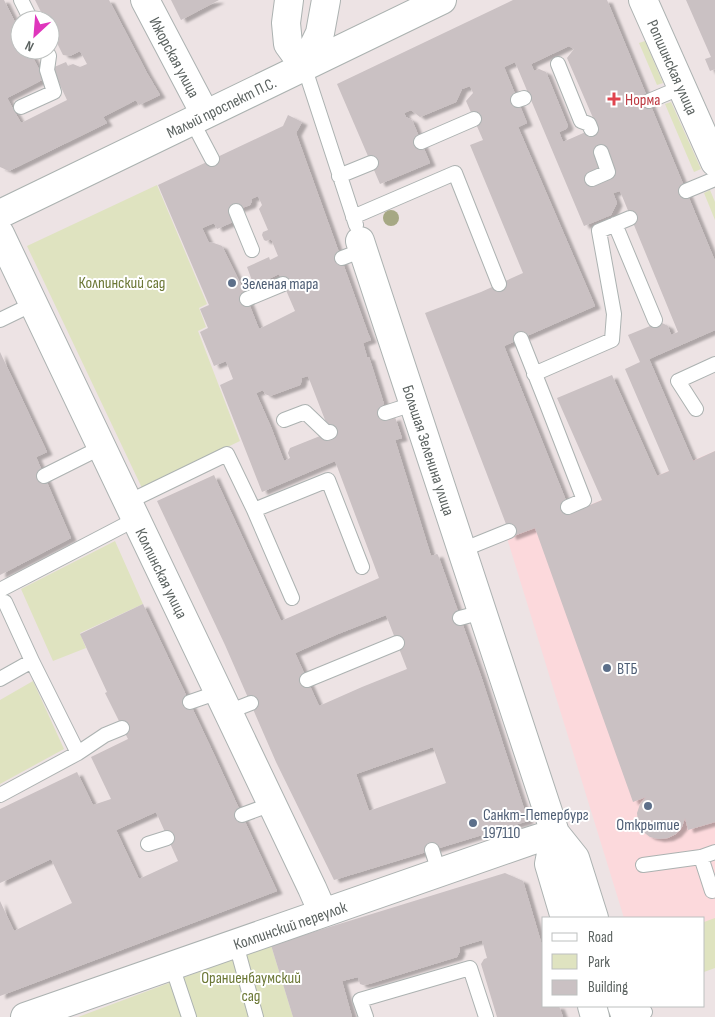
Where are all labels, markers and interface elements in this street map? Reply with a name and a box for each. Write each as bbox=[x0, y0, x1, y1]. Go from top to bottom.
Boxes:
north arrow bbox=[10, 10, 60, 60]
street label: Ижорская улица bbox=[145, 14, 203, 101]
street label: Ропшинская улица bbox=[642, 17, 701, 118]
text: N bbox=[22, 37, 37, 56]
street label: Малый проспект П.С. bbox=[164, 74, 280, 143]
place label: Норма bbox=[625, 91, 660, 110]
marker: Норма bbox=[607, 92, 621, 106]
park label: Колпинский сад bbox=[79, 274, 165, 293]
place label: Зеленая тара bbox=[242, 275, 318, 294]
marker: Зеленая тара bbox=[226, 277, 238, 289]
street label: Большая Зеленина улица bbox=[398, 383, 458, 518]
street label: Колпинская улица bbox=[131, 525, 191, 622]
place label: ВТБ bbox=[617, 660, 638, 679]
marker: ВТБ bbox=[601, 662, 613, 674]
marker: Открытие bbox=[642, 800, 654, 812]
place label: Санкт-Петербург 197110 bbox=[483, 806, 589, 843]
place label: Открытие bbox=[616, 816, 680, 835]
marker: Санкт-Петербург 197110 bbox=[467, 817, 479, 829]
street label: Колпинский переулок bbox=[231, 898, 351, 955]
legend bbox=[542, 917, 705, 1007]
text: Road bbox=[588, 928, 613, 947]
text: Park bbox=[588, 953, 610, 972]
park label: Ораниенбаумский сад bbox=[201, 969, 301, 1006]
text: Building bbox=[588, 978, 628, 997]

